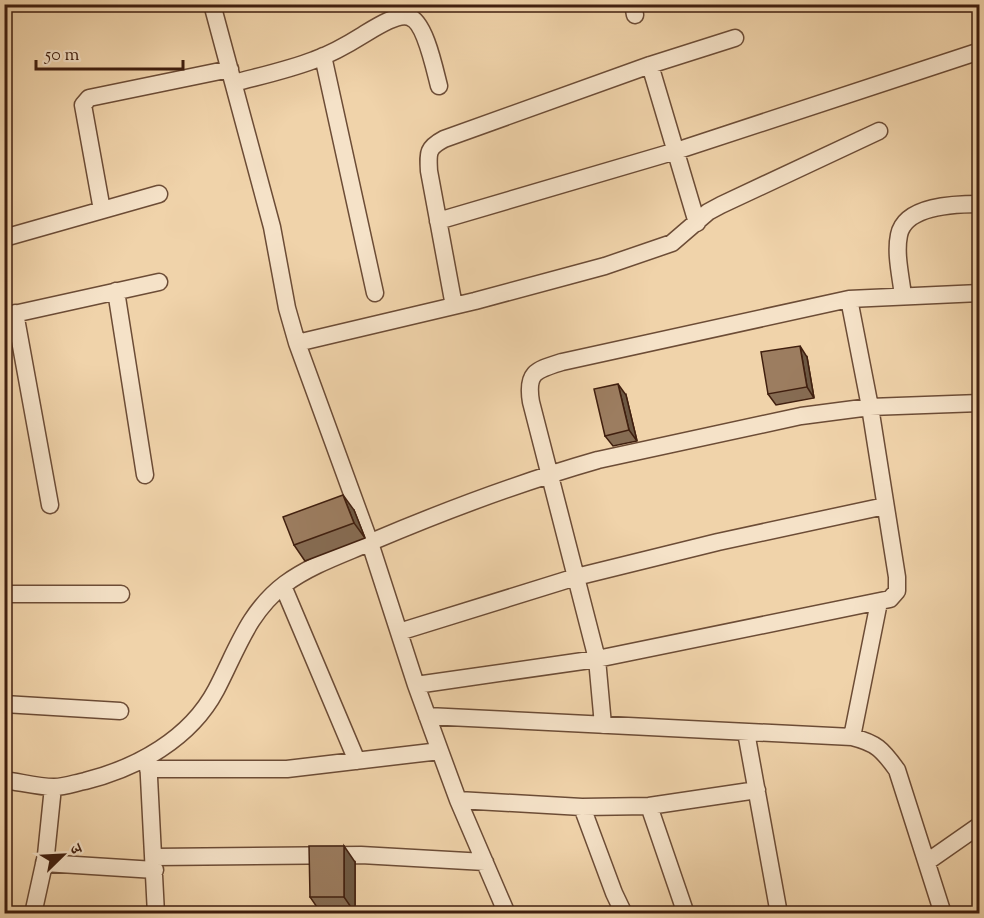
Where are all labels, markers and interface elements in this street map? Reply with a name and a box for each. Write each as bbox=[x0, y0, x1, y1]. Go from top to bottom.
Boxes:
scale bar bbox=[36, 33, 183, 71]
text: 50 m bbox=[44, 43, 80, 69]
north arrow bbox=[33, 825, 93, 885]
text: उ bbox=[62, 841, 87, 860]

